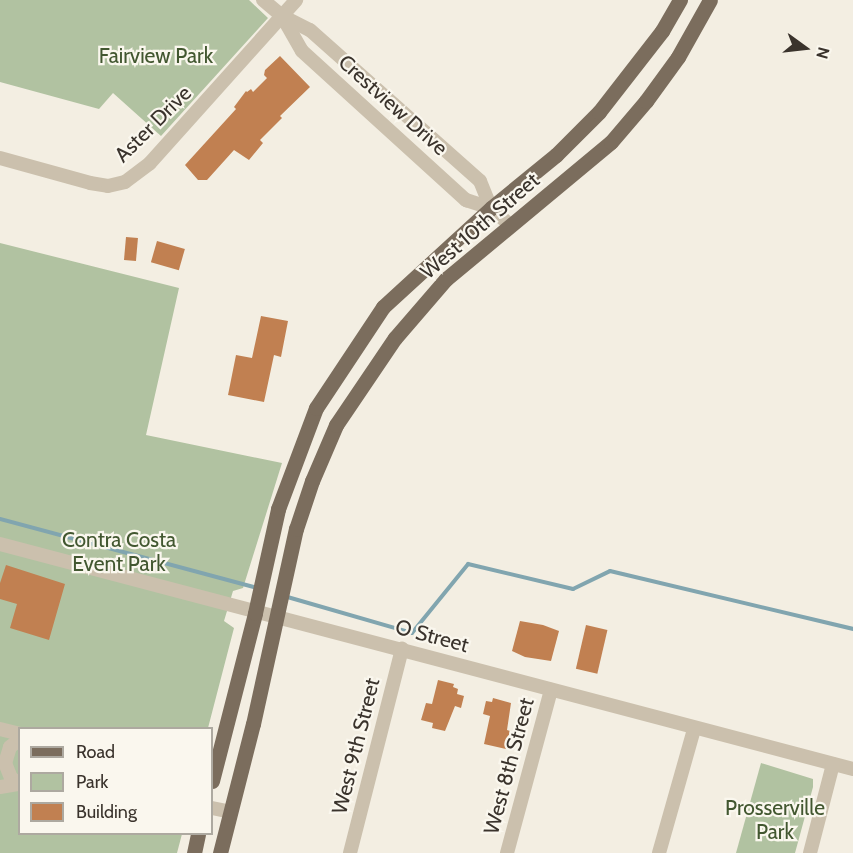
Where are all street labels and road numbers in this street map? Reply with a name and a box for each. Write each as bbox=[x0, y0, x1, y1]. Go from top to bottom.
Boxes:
street label: Crestview Drive bbox=[333, 49, 453, 161]
street label: Aster Drive bbox=[109, 80, 197, 168]
street label: West 10th Street bbox=[416, 168, 544, 284]
street label: O Street bbox=[393, 614, 471, 658]
street label: West 9th Street bbox=[327, 675, 385, 817]
street label: West 8th Street bbox=[479, 695, 539, 837]

